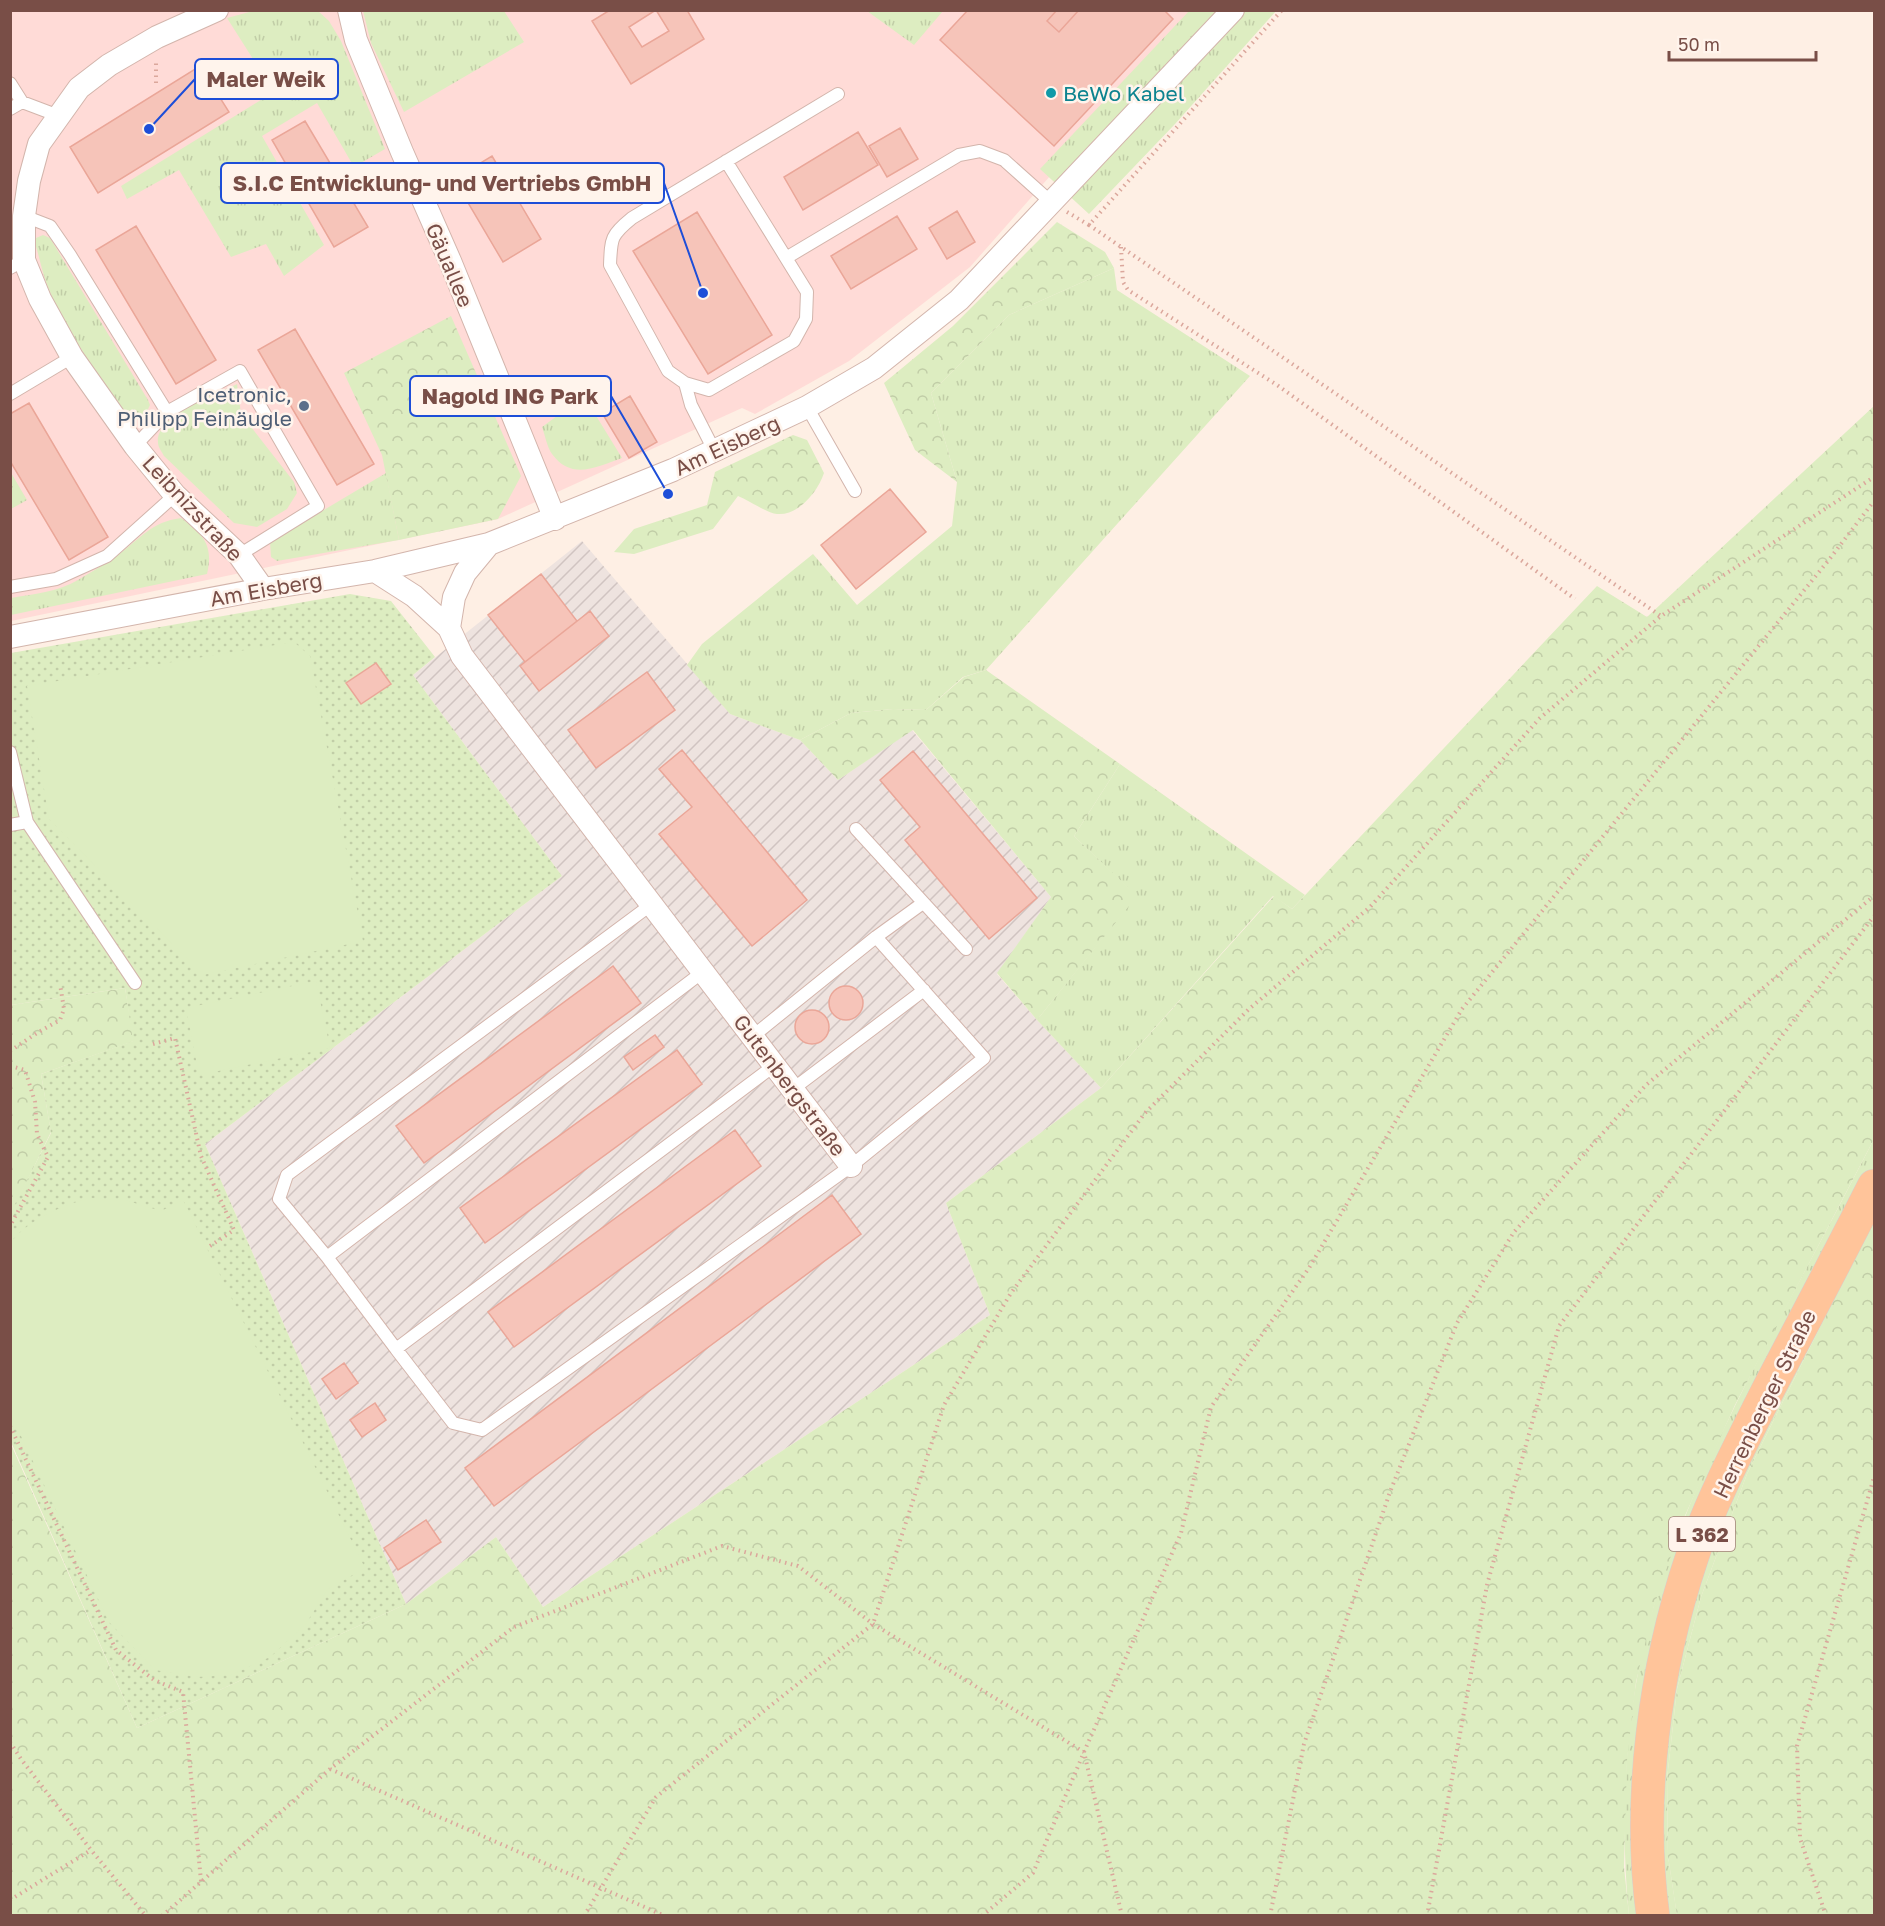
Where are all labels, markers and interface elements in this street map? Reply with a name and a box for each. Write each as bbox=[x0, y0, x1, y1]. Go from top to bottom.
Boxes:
scale bar bbox=[1669, 24, 1816, 62]
text: 50 m bbox=[1678, 33, 1720, 55]
callout: Maler Weik bbox=[195, 59, 338, 99]
text: Maler Weik bbox=[206, 65, 326, 92]
place label: BeWo Kabel bbox=[1063, 80, 1184, 106]
marker: BeWo Kabel bbox=[1044, 86, 1058, 100]
callout: S.I.C Entwicklung- und Vertriebs GmbH bbox=[221, 163, 664, 203]
text: S.I.C Entwicklung- und Vertriebs GmbH bbox=[233, 169, 651, 196]
street label: Gäuallee bbox=[421, 219, 479, 311]
callout: Nagold ING Park bbox=[410, 376, 611, 416]
place label: Icetronic, Philipp Feinäugle bbox=[117, 381, 292, 431]
text: Nagold ING Park bbox=[422, 382, 599, 409]
marker: Icetronic, Philipp Feinäugle bbox=[297, 399, 311, 413]
street label: Am Eisberg bbox=[670, 409, 784, 481]
street label: Leibnizstraße bbox=[137, 450, 249, 566]
street label: Am Eisberg bbox=[208, 566, 324, 612]
street label: Gutenbergstraße bbox=[728, 1009, 852, 1161]
street label: Herrenberger Straße bbox=[1707, 1305, 1821, 1503]
road number: L 362 bbox=[1669, 1517, 1735, 1551]

